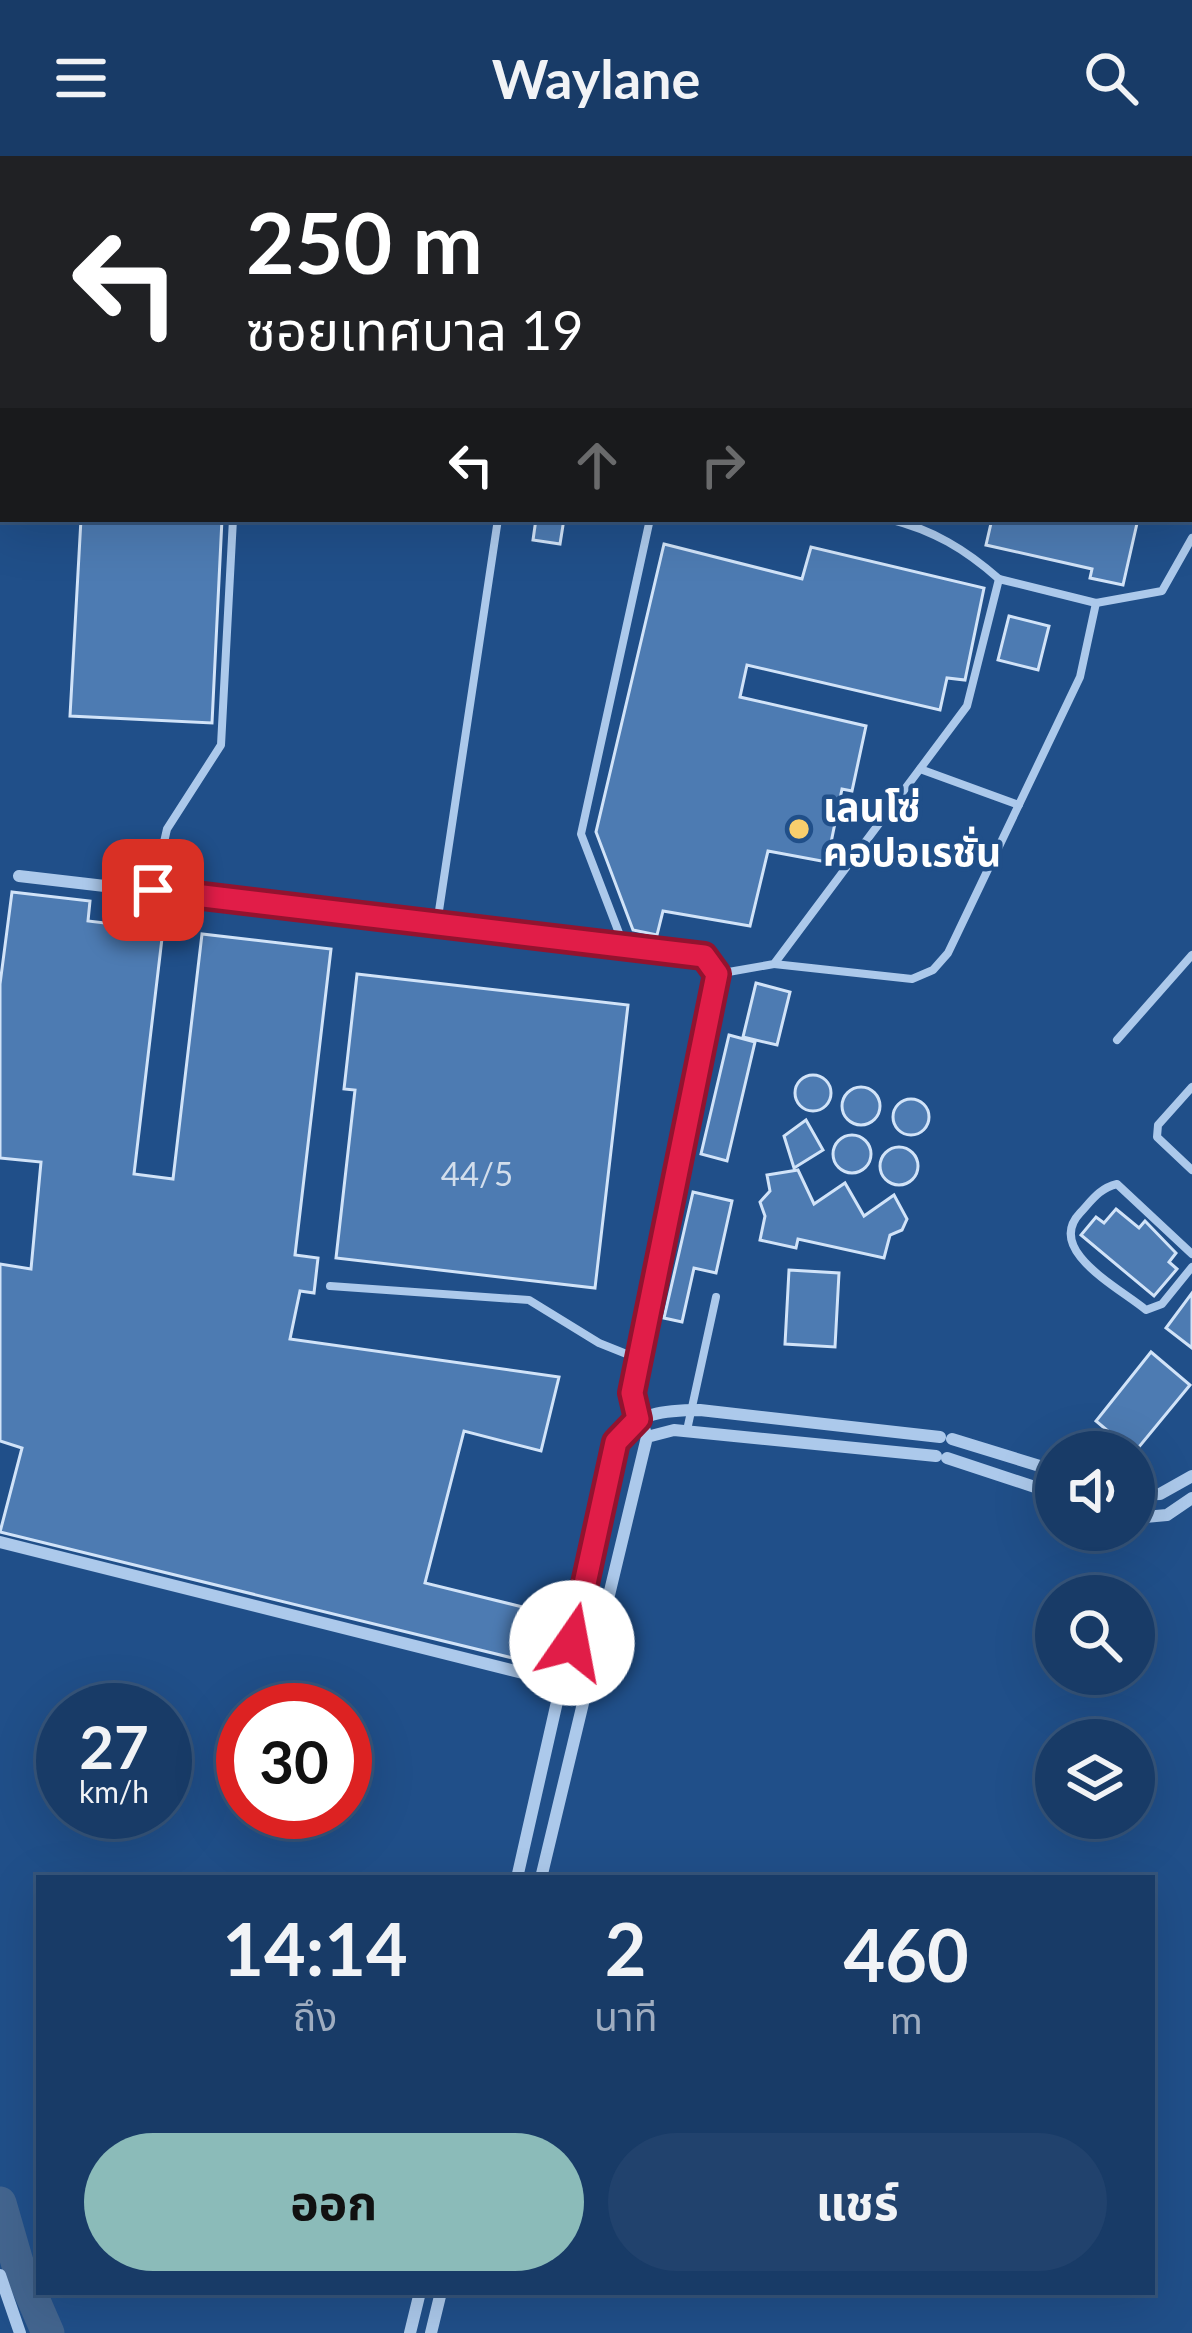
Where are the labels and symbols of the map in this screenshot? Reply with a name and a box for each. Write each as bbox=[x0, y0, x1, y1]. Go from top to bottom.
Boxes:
place label: เลนโซ่ คอปอเรชั่น bbox=[823, 783, 1001, 874]
marker: เลนโซ่ คอปอเรชั่น bbox=[786, 816, 812, 842]
pin bbox=[102, 839, 204, 941]
house number: 44/5 bbox=[441, 1153, 513, 1193]
position arrow bbox=[509, 1580, 635, 1706]
speed limit sign: 30 bbox=[216, 1683, 372, 1839]

